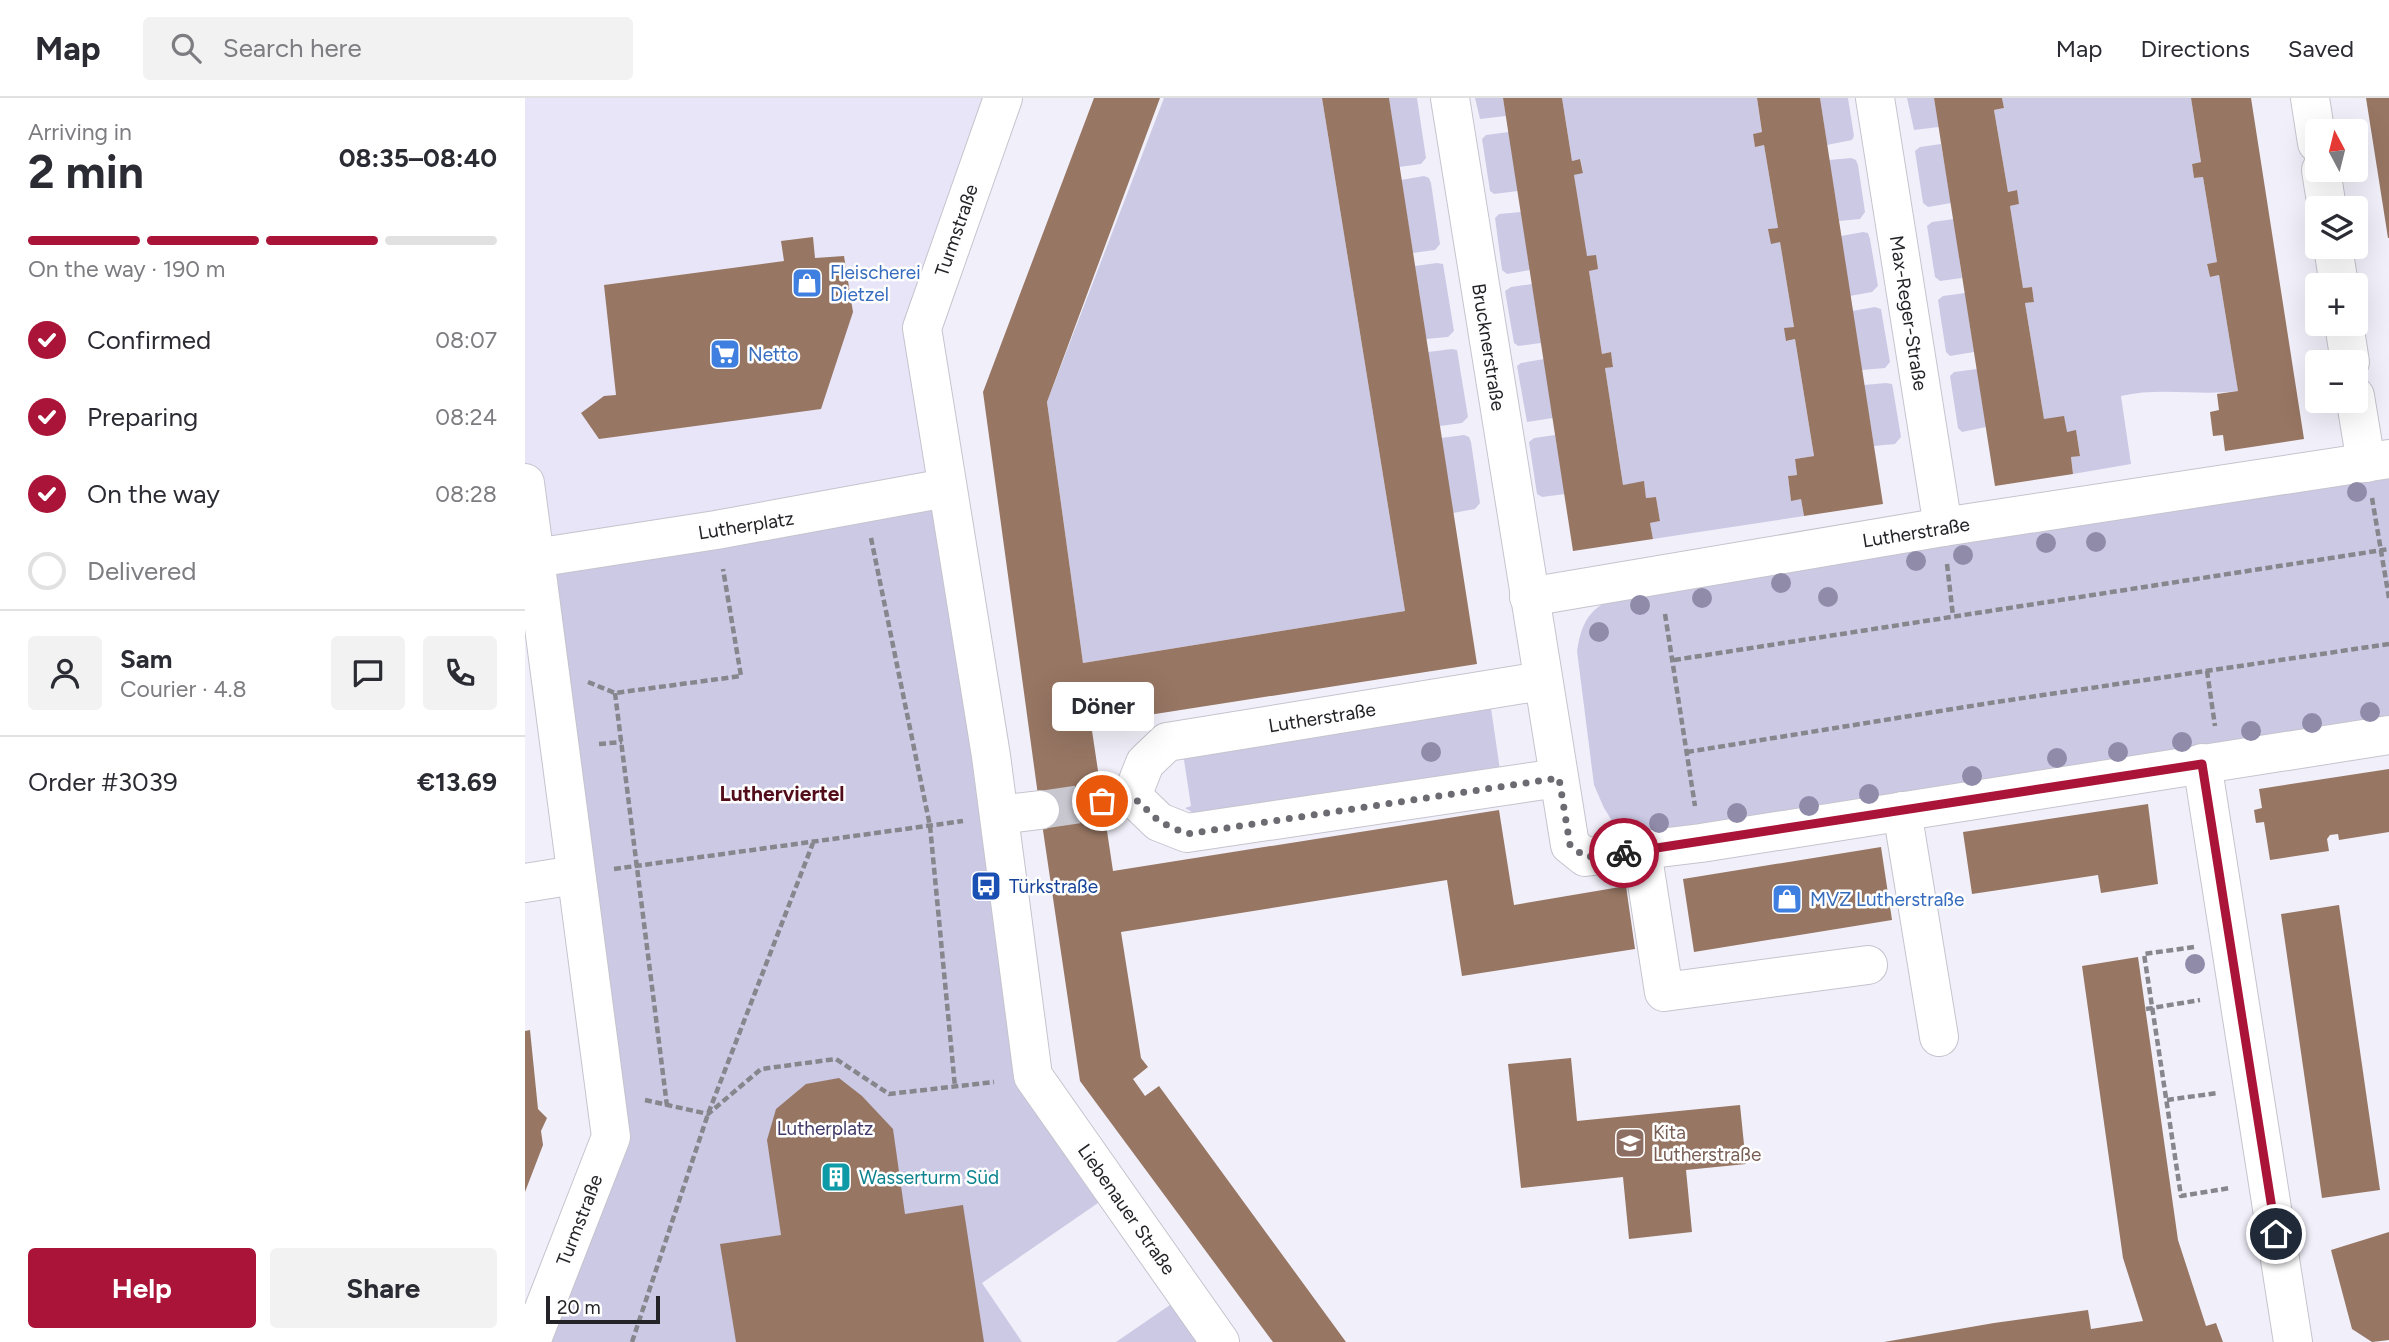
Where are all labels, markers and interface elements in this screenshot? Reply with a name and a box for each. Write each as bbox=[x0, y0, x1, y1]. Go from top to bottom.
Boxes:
search box bbox=[143, 17, 633, 80]
text: Map bbox=[35, 29, 101, 68]
icon: search bbox=[167, 29, 205, 67]
text: Search here bbox=[223, 32, 362, 64]
text: Map bbox=[2056, 34, 2102, 63]
text: Directions bbox=[2140, 34, 2250, 63]
text: Saved bbox=[2288, 34, 2354, 63]
text: Arriving in bbox=[28, 118, 132, 146]
north arrow bbox=[2305, 119, 2368, 182]
map controls bbox=[2305, 119, 2368, 413]
text: 08:35–08:40 bbox=[339, 142, 497, 174]
text: 2 min bbox=[28, 144, 144, 200]
street label: Turmstraße bbox=[930, 181, 983, 279]
button: layers bbox=[2305, 196, 2368, 259]
street label: Max-Reger-Straße bbox=[1885, 234, 1932, 392]
text: On the way · 190 m bbox=[28, 255, 225, 283]
place label: Fleischerei Dietzel bbox=[830, 261, 921, 306]
shop icon: Fleischerei Dietzel bbox=[790, 266, 824, 300]
button: + bbox=[2305, 273, 2368, 336]
street label: Brucknerstraße bbox=[1467, 282, 1510, 412]
icon: check bbox=[28, 321, 66, 359]
text: Confirmed bbox=[87, 324, 211, 356]
text: 08:07 bbox=[435, 326, 497, 354]
supermarket icon: Netto bbox=[708, 337, 742, 371]
place label: Netto bbox=[748, 343, 798, 366]
button: − bbox=[2305, 350, 2368, 413]
icon: check bbox=[28, 398, 66, 436]
text: Preparing bbox=[87, 401, 198, 433]
text: 08:24 bbox=[435, 403, 497, 431]
icon: check bbox=[28, 475, 66, 513]
text: On the way bbox=[87, 478, 220, 510]
text: 08:28 bbox=[435, 480, 497, 508]
street label: Lutherplatz bbox=[697, 507, 796, 544]
street label: Lutherstraße bbox=[1861, 513, 1971, 552]
text: Delivered bbox=[87, 555, 196, 587]
button: person bbox=[28, 636, 102, 710]
button: chat bbox=[331, 636, 405, 710]
button: phone bbox=[423, 636, 497, 710]
text: Sam bbox=[120, 643, 172, 675]
text: Courier · 4.8 bbox=[120, 675, 247, 703]
callout: Döner bbox=[1051, 682, 1153, 731]
text: Döner bbox=[1071, 692, 1135, 720]
street label: Lutherstraße bbox=[1267, 698, 1377, 737]
text: Order #3039 bbox=[28, 766, 178, 798]
text: €13.69 bbox=[417, 766, 497, 798]
pin bbox=[1072, 771, 1132, 831]
district label: Lutherviertel bbox=[719, 781, 845, 806]
icon: bag bbox=[1083, 782, 1121, 820]
courier bbox=[1589, 818, 1659, 888]
icon: bike bbox=[1605, 834, 1643, 872]
bus stop icon: Türkstraße bbox=[969, 869, 1003, 903]
place label: Türkstraße bbox=[1009, 875, 1098, 898]
shop icon: MVZ Lutherstraße bbox=[1770, 882, 1804, 916]
place label: MVZ Lutherstraße bbox=[1810, 888, 1964, 911]
park label: Lutherplatz bbox=[777, 1117, 873, 1140]
place label: Kita Lutherstraße bbox=[1653, 1121, 1761, 1166]
school or university icon: Kita Lutherstraße bbox=[1613, 1126, 1647, 1160]
street label: Liebenauer Straße bbox=[1073, 1139, 1180, 1279]
building icon: Wasserturm Süd bbox=[819, 1160, 853, 1194]
place label: Wasserturm Süd bbox=[859, 1166, 999, 1189]
street label: Turmstraße bbox=[552, 1171, 607, 1269]
pin bbox=[2246, 1204, 2306, 1264]
icon: home bbox=[2257, 1215, 2295, 1253]
button: Help bbox=[28, 1248, 256, 1328]
button: Share bbox=[270, 1248, 497, 1328]
scale bar bbox=[546, 1293, 660, 1325]
text: 20 m bbox=[557, 1296, 601, 1319]

